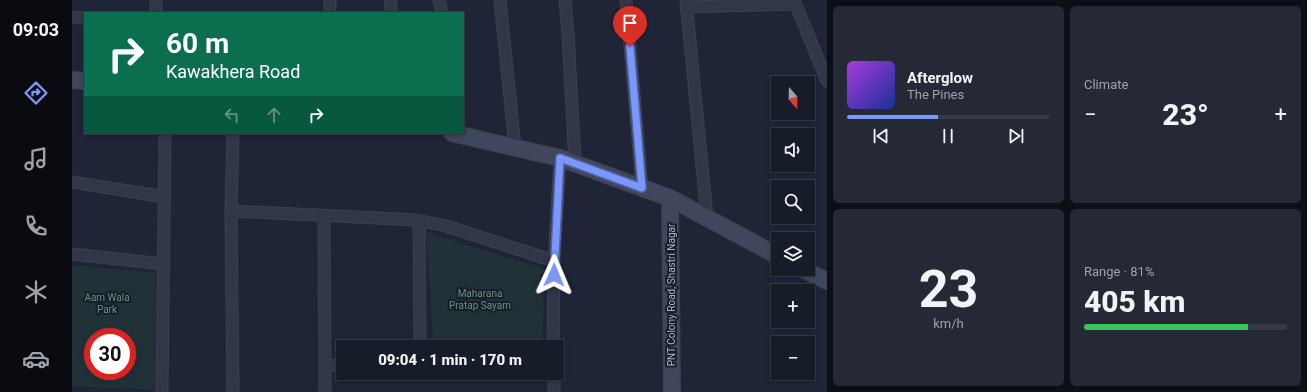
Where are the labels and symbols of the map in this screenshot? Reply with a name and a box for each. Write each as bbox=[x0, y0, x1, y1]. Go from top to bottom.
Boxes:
pin bbox=[613, 6, 647, 47]
north arrow bbox=[771, 76, 815, 120]
street label: PNT Colony Road, Shastri Nagar bbox=[666, 223, 677, 366]
position arrow bbox=[533, 254, 575, 296]
park label: Maharana Pratap Sayam bbox=[449, 288, 511, 311]
park label: Aam Wala Park bbox=[84, 292, 130, 315]
speed limit sign: 30 bbox=[84, 328, 136, 380]

